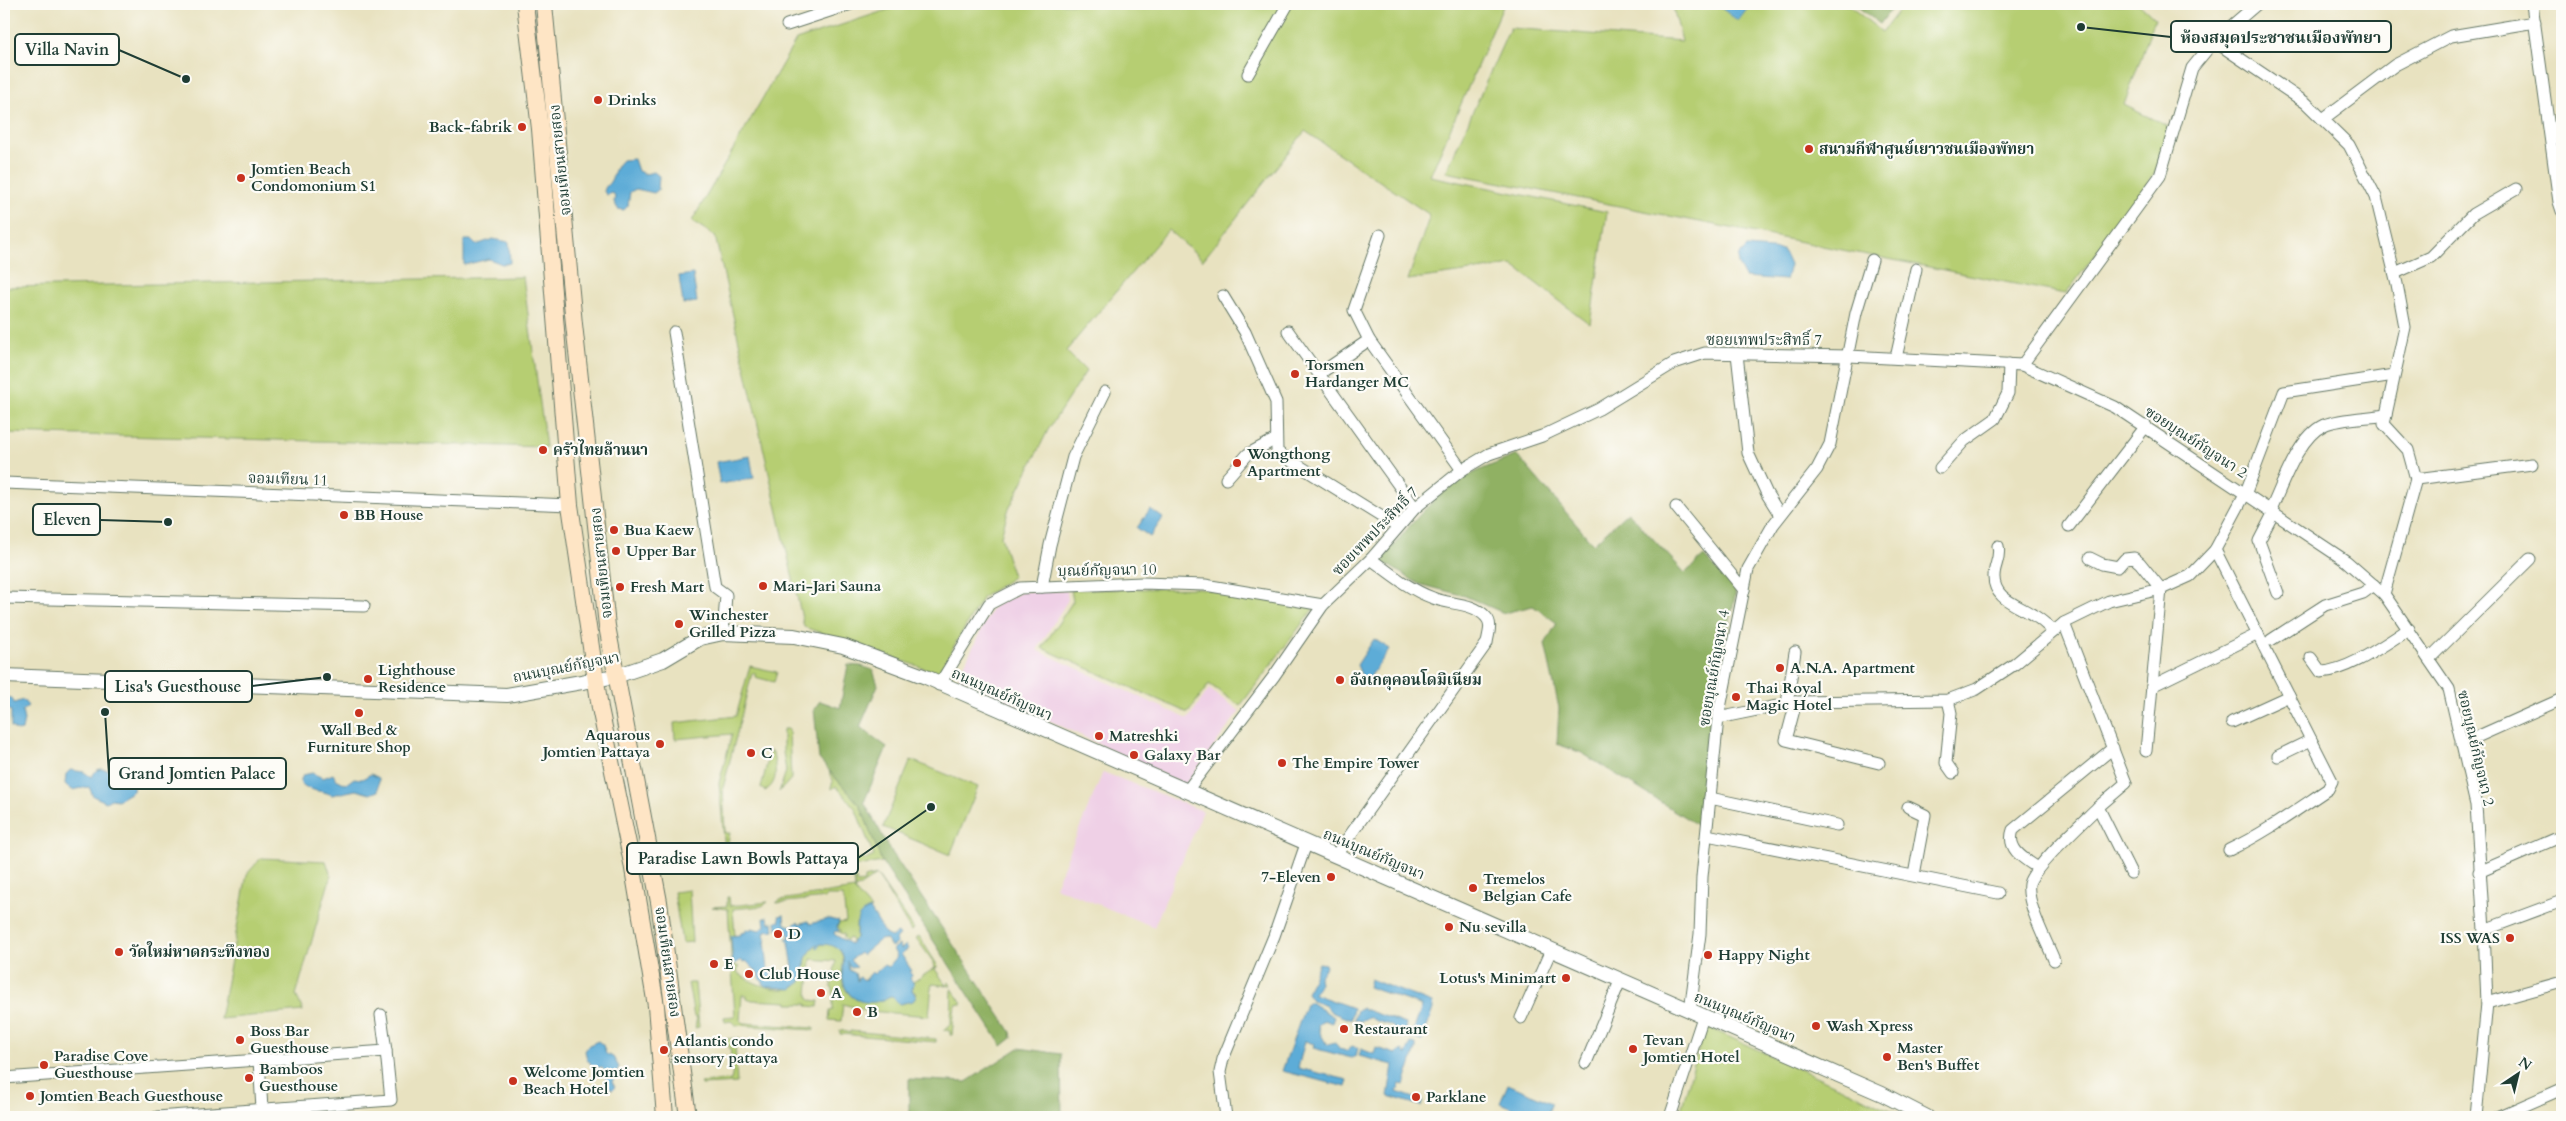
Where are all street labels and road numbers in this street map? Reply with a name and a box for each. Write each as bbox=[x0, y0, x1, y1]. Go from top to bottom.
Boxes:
street label: จอมเทียนสายสอง bbox=[544, 103, 576, 217]
street label: ซอยเทพประสิทธิ์ 7 bbox=[1706, 329, 1822, 350]
street label: ซอยบุณย์กัญจนา 2 bbox=[2140, 401, 2251, 484]
street label: จอมเทียน 11 bbox=[248, 468, 328, 490]
street label: ซอยเทพประสิทธิ์ 7 bbox=[1327, 482, 1423, 580]
street label: จอมเทียนสายสอง bbox=[585, 506, 617, 620]
street label: บุณย์กัญจนา 10 bbox=[1057, 559, 1157, 582]
street label: ซอยบุณย์กัญจนา 4 bbox=[1694, 608, 1735, 728]
street label: ถนนบุณย์กัญจนา bbox=[511, 647, 621, 688]
street label: ถนนบุณย์กัญจนา bbox=[948, 663, 1056, 726]
street label: ซอยบุณย์กัญจนา 2 bbox=[2452, 688, 2499, 808]
street label: ถนนบุณย์กัญจนา bbox=[1320, 824, 1428, 885]
street label: จอมเทียนสายสอง bbox=[650, 905, 686, 1019]
street label: ถนนบุณย์กัญจนา bbox=[1691, 987, 1799, 1048]

